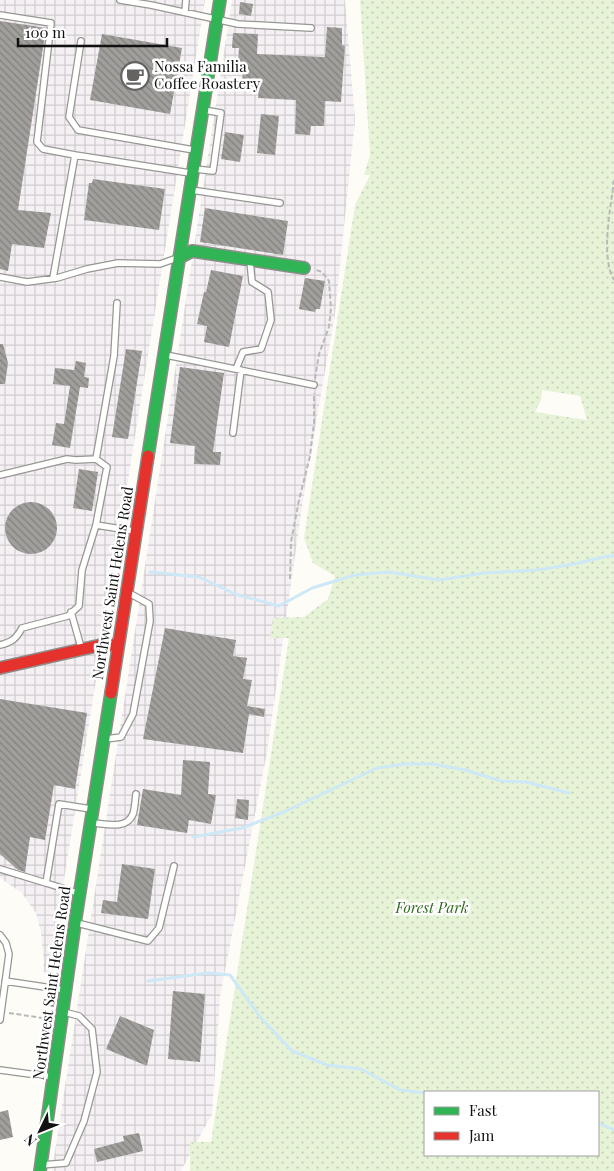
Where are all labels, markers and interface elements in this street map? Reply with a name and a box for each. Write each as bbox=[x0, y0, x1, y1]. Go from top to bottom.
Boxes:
scale bar bbox=[18, 15, 166, 47]
text: 100 m bbox=[25, 22, 66, 42]
place label: Nossa Familia Coffee Roastery bbox=[154, 56, 261, 93]
cafe icon: Nossa Familia Coffee Roastery bbox=[120, 61, 150, 91]
street label: Northwest Saint Helens Road bbox=[87, 485, 137, 681]
street label: Northwest Saint Helens Road bbox=[28, 884, 75, 1081]
park label: Forest Park bbox=[395, 897, 469, 917]
legend bbox=[424, 1091, 599, 1156]
text: Fast bbox=[469, 1100, 498, 1120]
north arrow bbox=[15, 1106, 65, 1156]
text: Jam bbox=[468, 1125, 495, 1145]
text: N bbox=[20, 1130, 41, 1150]

